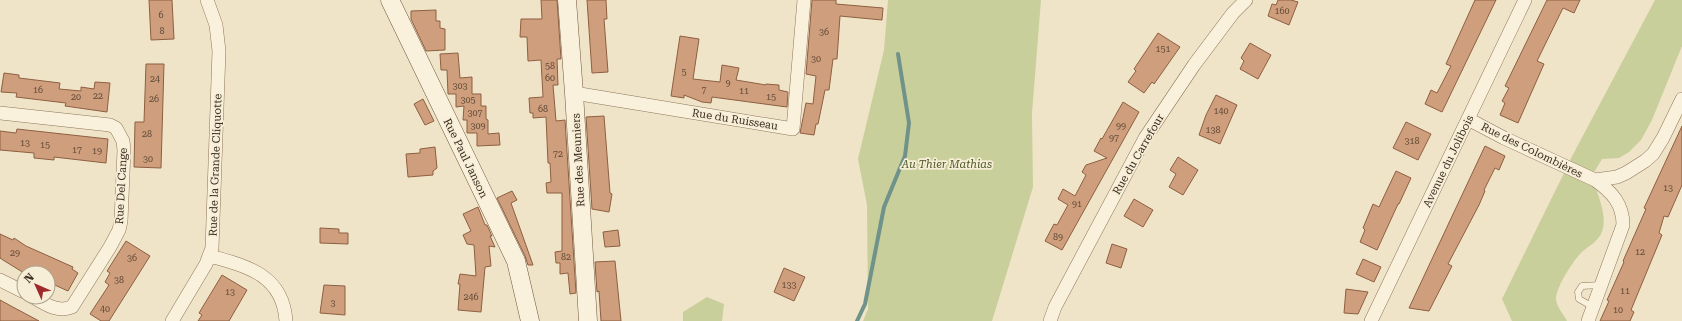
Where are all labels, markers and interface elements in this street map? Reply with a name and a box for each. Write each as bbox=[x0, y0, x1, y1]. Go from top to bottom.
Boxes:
house number: 160 bbox=[1274, 6, 1290, 16]
house number: 6 bbox=[158, 10, 164, 20]
house number: 8 bbox=[159, 26, 165, 36]
house number: 36 bbox=[819, 27, 829, 37]
house number: 151 bbox=[1155, 44, 1171, 54]
house number: 30 bbox=[811, 54, 821, 64]
house number: 58 bbox=[545, 61, 555, 71]
house number: 5 bbox=[681, 67, 687, 77]
house number: 60 bbox=[545, 73, 555, 83]
house number: 24 bbox=[150, 74, 160, 84]
house number: 9 bbox=[725, 78, 731, 88]
house number: 303 bbox=[452, 81, 468, 91]
house number: 16 bbox=[33, 85, 43, 95]
house number: 7 bbox=[701, 85, 707, 95]
house number: 11 bbox=[739, 86, 749, 96]
house number: 22 bbox=[93, 91, 103, 101]
house number: 20 bbox=[71, 92, 81, 102]
house number: 15 bbox=[766, 92, 776, 102]
street label: Rue de la Grande Cliquotte bbox=[207, 93, 224, 237]
house number: 26 bbox=[149, 94, 159, 104]
house number: 305 bbox=[460, 95, 476, 105]
house number: 68 bbox=[538, 104, 548, 114]
street label: Rue du Ruisseau bbox=[691, 106, 779, 133]
house number: 140 bbox=[1213, 106, 1229, 116]
house number: 307 bbox=[467, 108, 483, 118]
street label: Rue du Carrefour bbox=[1110, 111, 1167, 197]
street label: Rue des Meuniers bbox=[570, 113, 587, 207]
street label: Avenue du Jolibois bbox=[1420, 113, 1476, 210]
street label: Rue Paul Janson bbox=[441, 116, 490, 200]
street label: Rue des Colombières bbox=[1479, 120, 1585, 181]
house number: 309 bbox=[470, 121, 486, 131]
house number: 99 bbox=[1116, 121, 1126, 131]
house number: 138 bbox=[1205, 125, 1221, 135]
house number: 28 bbox=[142, 129, 152, 139]
house number: 97 bbox=[1109, 133, 1119, 143]
house number: 318 bbox=[1404, 136, 1420, 146]
house number: 13 bbox=[20, 138, 30, 148]
house number: 15 bbox=[40, 140, 50, 150]
house number: 17 bbox=[72, 145, 82, 155]
house number: 19 bbox=[92, 146, 102, 156]
street label: Rue Del Cange bbox=[113, 147, 130, 225]
house number: 72 bbox=[553, 149, 563, 159]
house number: 30 bbox=[143, 154, 153, 164]
park label: Au Thier Mathias bbox=[901, 158, 992, 171]
house number: 13 bbox=[1663, 183, 1673, 193]
house number: 91 bbox=[1072, 199, 1082, 209]
house number: 89 bbox=[1053, 232, 1063, 242]
house number: 12 bbox=[1635, 247, 1645, 257]
house number: 29 bbox=[10, 248, 20, 258]
house number: 82 bbox=[561, 252, 571, 262]
house number: 36 bbox=[127, 253, 137, 263]
north arrow bbox=[16, 265, 56, 305]
text: N bbox=[22, 270, 37, 286]
house number: 38 bbox=[114, 275, 124, 285]
house number: 133 bbox=[781, 280, 797, 290]
house number: 11 bbox=[1620, 286, 1630, 296]
house number: 13 bbox=[225, 287, 235, 297]
house number: 246 bbox=[463, 292, 479, 302]
house number: 3 bbox=[330, 298, 336, 308]
house number: 40 bbox=[100, 304, 110, 314]
house number: 10 bbox=[1613, 305, 1623, 315]

